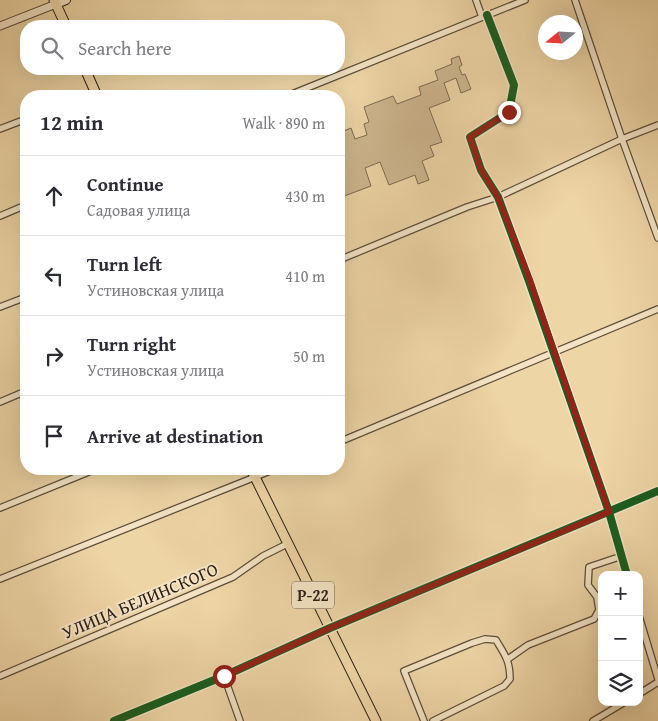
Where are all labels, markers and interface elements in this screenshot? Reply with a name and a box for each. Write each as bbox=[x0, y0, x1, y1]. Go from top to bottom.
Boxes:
north arrow bbox=[538, 15, 583, 60]
search box bbox=[20, 20, 345, 75]
icon: search bbox=[38, 34, 66, 62]
text: Search here bbox=[78, 34, 172, 62]
route end bbox=[498, 101, 521, 124]
text: 12 min bbox=[40, 107, 103, 138]
text: Walk · 890 m bbox=[242, 111, 325, 135]
text: Continue bbox=[87, 170, 164, 198]
icon: ahead bbox=[40, 182, 68, 210]
text: 430 m bbox=[285, 184, 325, 208]
text: Садовая улица bbox=[87, 198, 190, 222]
text: Turn left bbox=[87, 250, 162, 278]
icon: left bbox=[40, 262, 68, 290]
text: 410 m bbox=[285, 264, 325, 288]
text: Устиновская улица bbox=[87, 278, 224, 302]
text: Turn right bbox=[87, 330, 176, 358]
icon: right bbox=[40, 342, 68, 370]
text: 50 m bbox=[293, 344, 325, 368]
text: Устиновская улица bbox=[87, 358, 224, 382]
icon: arrive bbox=[40, 422, 68, 450]
text: Arrive at destination bbox=[87, 422, 263, 450]
street label: УЛИЦА БЕЛИНСКОГО bbox=[58, 555, 222, 646]
map controls bbox=[598, 571, 643, 706]
button: + bbox=[598, 571, 643, 616]
road number: Р-22 bbox=[292, 582, 334, 608]
button: − bbox=[598, 616, 643, 661]
button: layers bbox=[598, 661, 643, 706]
route start bbox=[213, 665, 236, 688]

